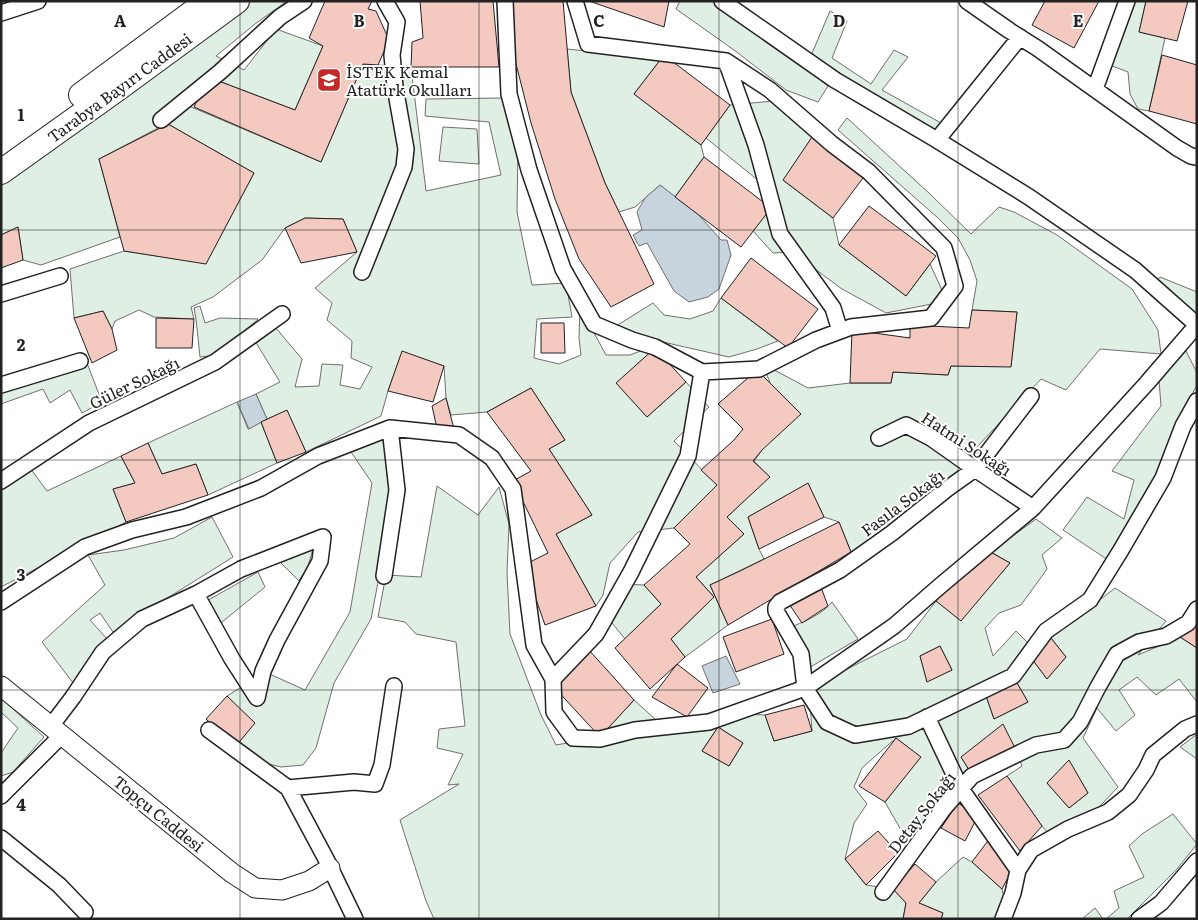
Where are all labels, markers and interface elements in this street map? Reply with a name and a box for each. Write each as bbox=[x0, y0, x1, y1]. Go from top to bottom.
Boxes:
text: A bbox=[114, 8, 126, 32]
text: B bbox=[353, 8, 365, 32]
text: C bbox=[593, 8, 605, 32]
text: D bbox=[833, 8, 845, 32]
text: E bbox=[1073, 8, 1084, 32]
street label: Tarabya Bayırı Caddesi bbox=[42, 26, 196, 148]
place label: İSTEK Kemal Atatürk Okulları bbox=[346, 59, 472, 101]
school or university icon: İSTEK Kemal Atatürk Okulları bbox=[316, 67, 342, 93]
text: 1 bbox=[18, 102, 25, 126]
text: 2 bbox=[17, 332, 26, 356]
street label: Güler Sokağı bbox=[85, 350, 183, 414]
street label: Hatmi Sokağı bbox=[917, 405, 1017, 481]
street label: Fasıla Sokağı bbox=[855, 463, 949, 541]
text: 3 bbox=[17, 562, 26, 586]
street label: Detay Sokağı bbox=[881, 766, 961, 858]
street label: Topçu Caddesi bbox=[108, 769, 210, 857]
text: 4 bbox=[16, 792, 26, 816]

